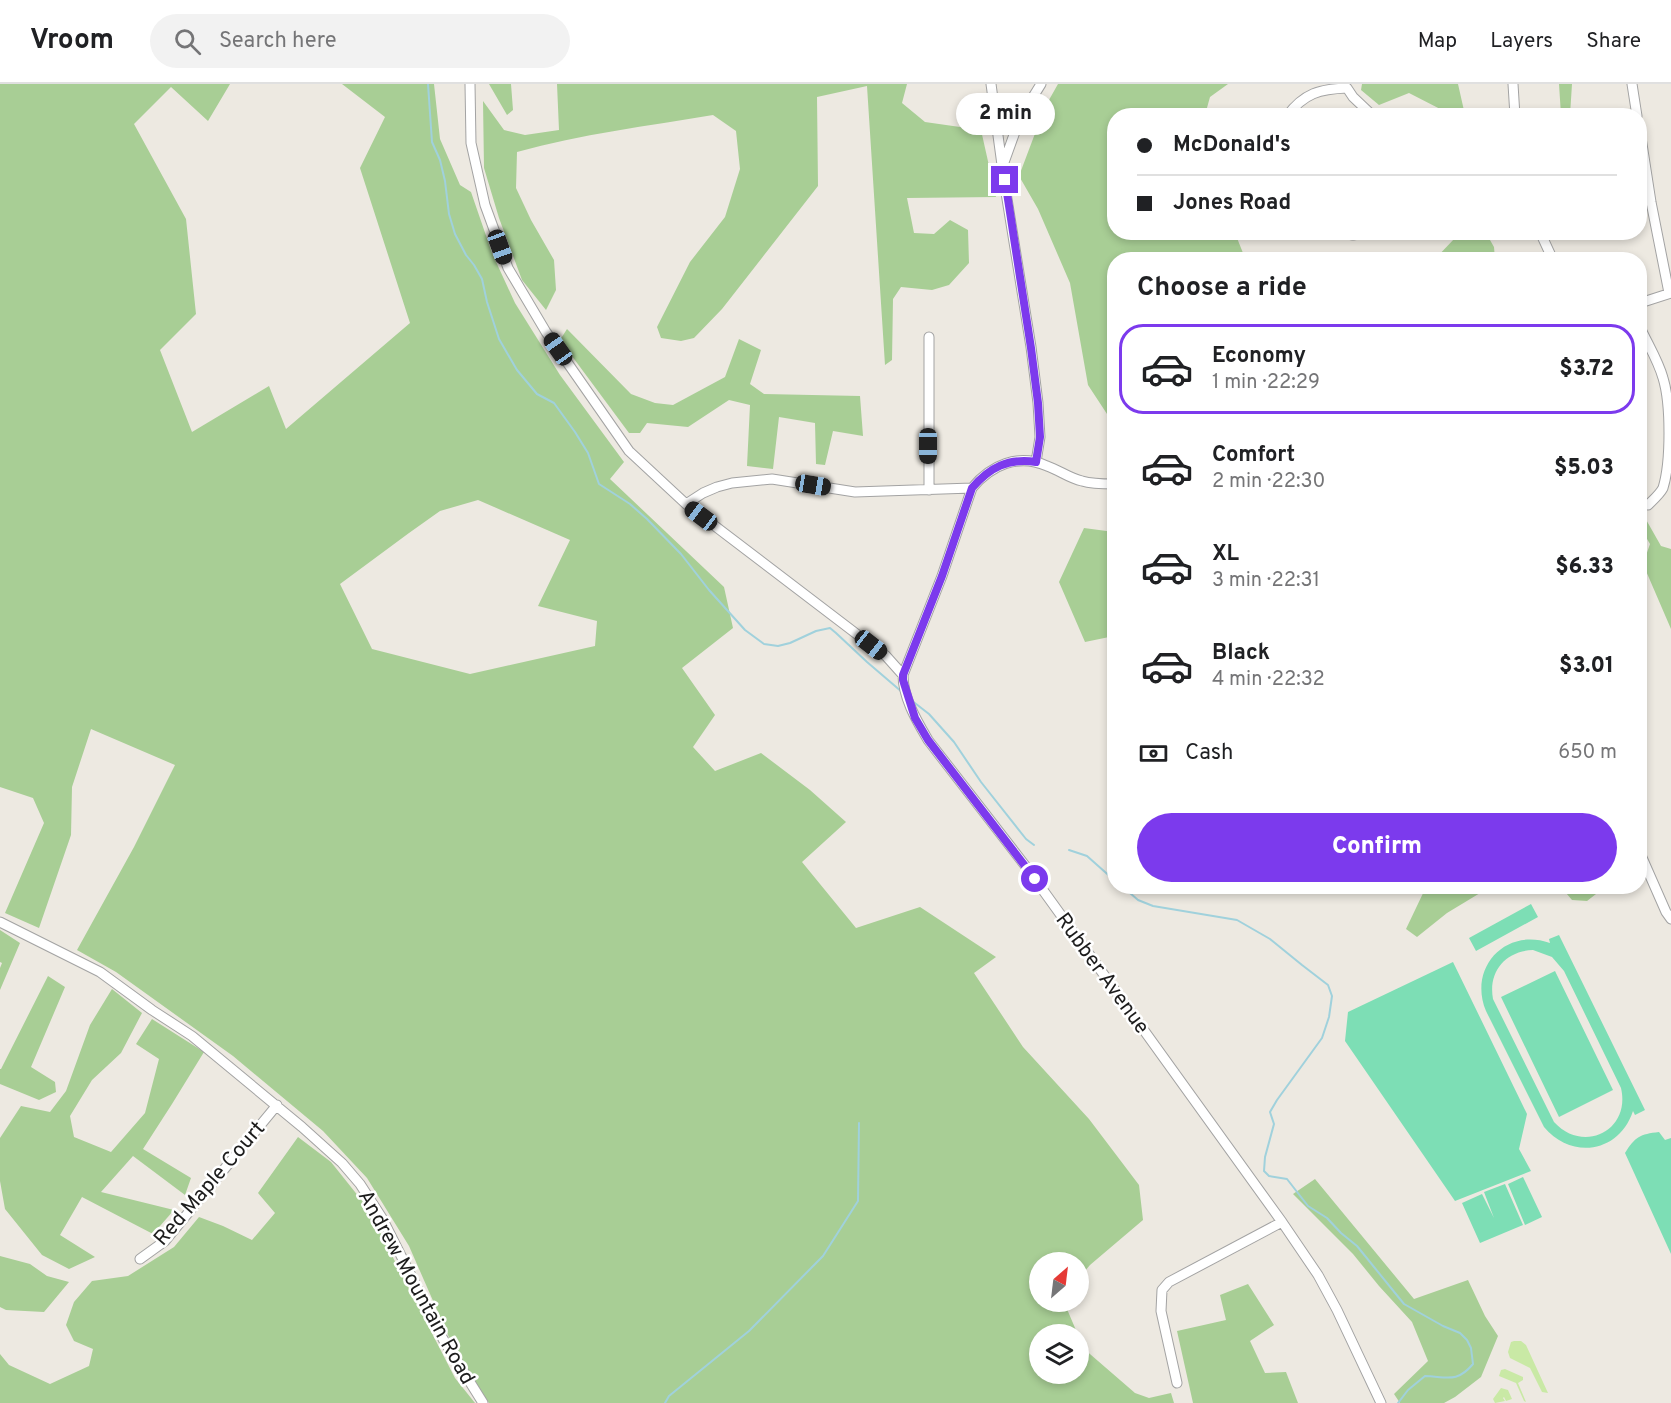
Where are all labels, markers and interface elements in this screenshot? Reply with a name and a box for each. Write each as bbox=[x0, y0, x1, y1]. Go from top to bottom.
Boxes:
search box bbox=[150, 14, 570, 68]
text: Vroom bbox=[30, 23, 114, 59]
icon: search bbox=[171, 25, 204, 58]
text: Search here bbox=[219, 28, 337, 55]
text: Map bbox=[1418, 28, 1457, 55]
text: Layers bbox=[1490, 28, 1553, 55]
text: Share bbox=[1586, 28, 1641, 55]
callout: 2 min bbox=[956, 93, 1054, 135]
text: 2 min bbox=[979, 101, 1032, 127]
text: McDonald's bbox=[1173, 132, 1291, 159]
route end bbox=[991, 166, 1018, 193]
text: Jones Road bbox=[1173, 190, 1291, 217]
car bbox=[485, 227, 515, 267]
text: Choose a ride bbox=[1137, 271, 1307, 305]
car bbox=[540, 329, 576, 369]
icon: car bbox=[1140, 342, 1194, 396]
text: Economy bbox=[1212, 343, 1306, 370]
text: $3.72 bbox=[1559, 356, 1614, 383]
text: 1 min · 22:29 bbox=[1212, 370, 1320, 396]
car bbox=[919, 428, 937, 464]
icon: car bbox=[1140, 441, 1194, 495]
text: Comfort bbox=[1212, 442, 1295, 469]
text: $5.03 bbox=[1554, 455, 1614, 482]
text: 2 min · 22:30 bbox=[1212, 469, 1325, 495]
car bbox=[794, 473, 832, 497]
car bbox=[681, 498, 721, 534]
icon: car bbox=[1140, 540, 1194, 594]
text: XL bbox=[1212, 541, 1239, 568]
text: $6.33 bbox=[1555, 554, 1614, 581]
text: 3 min · 22:31 bbox=[1212, 568, 1320, 594]
car bbox=[851, 627, 891, 663]
icon: car bbox=[1140, 639, 1194, 693]
text: Black bbox=[1212, 640, 1270, 667]
text: $3.01 bbox=[1559, 653, 1614, 680]
text: 4 min · 22:32 bbox=[1212, 667, 1325, 693]
icon: cash bbox=[1137, 737, 1170, 770]
text: Cash bbox=[1185, 740, 1234, 767]
text: 650 m bbox=[1558, 740, 1617, 766]
button: Confirm bbox=[1137, 813, 1617, 882]
route start bbox=[1021, 865, 1048, 892]
street label: Rubber Avenue bbox=[1049, 908, 1155, 1040]
street label: Red Maple Court bbox=[148, 1116, 272, 1252]
street label: Andrew Mountain Road bbox=[351, 1186, 480, 1390]
north arrow bbox=[1029, 1252, 1089, 1312]
map controls bbox=[1029, 1252, 1089, 1384]
button: layers bbox=[1029, 1324, 1089, 1384]

